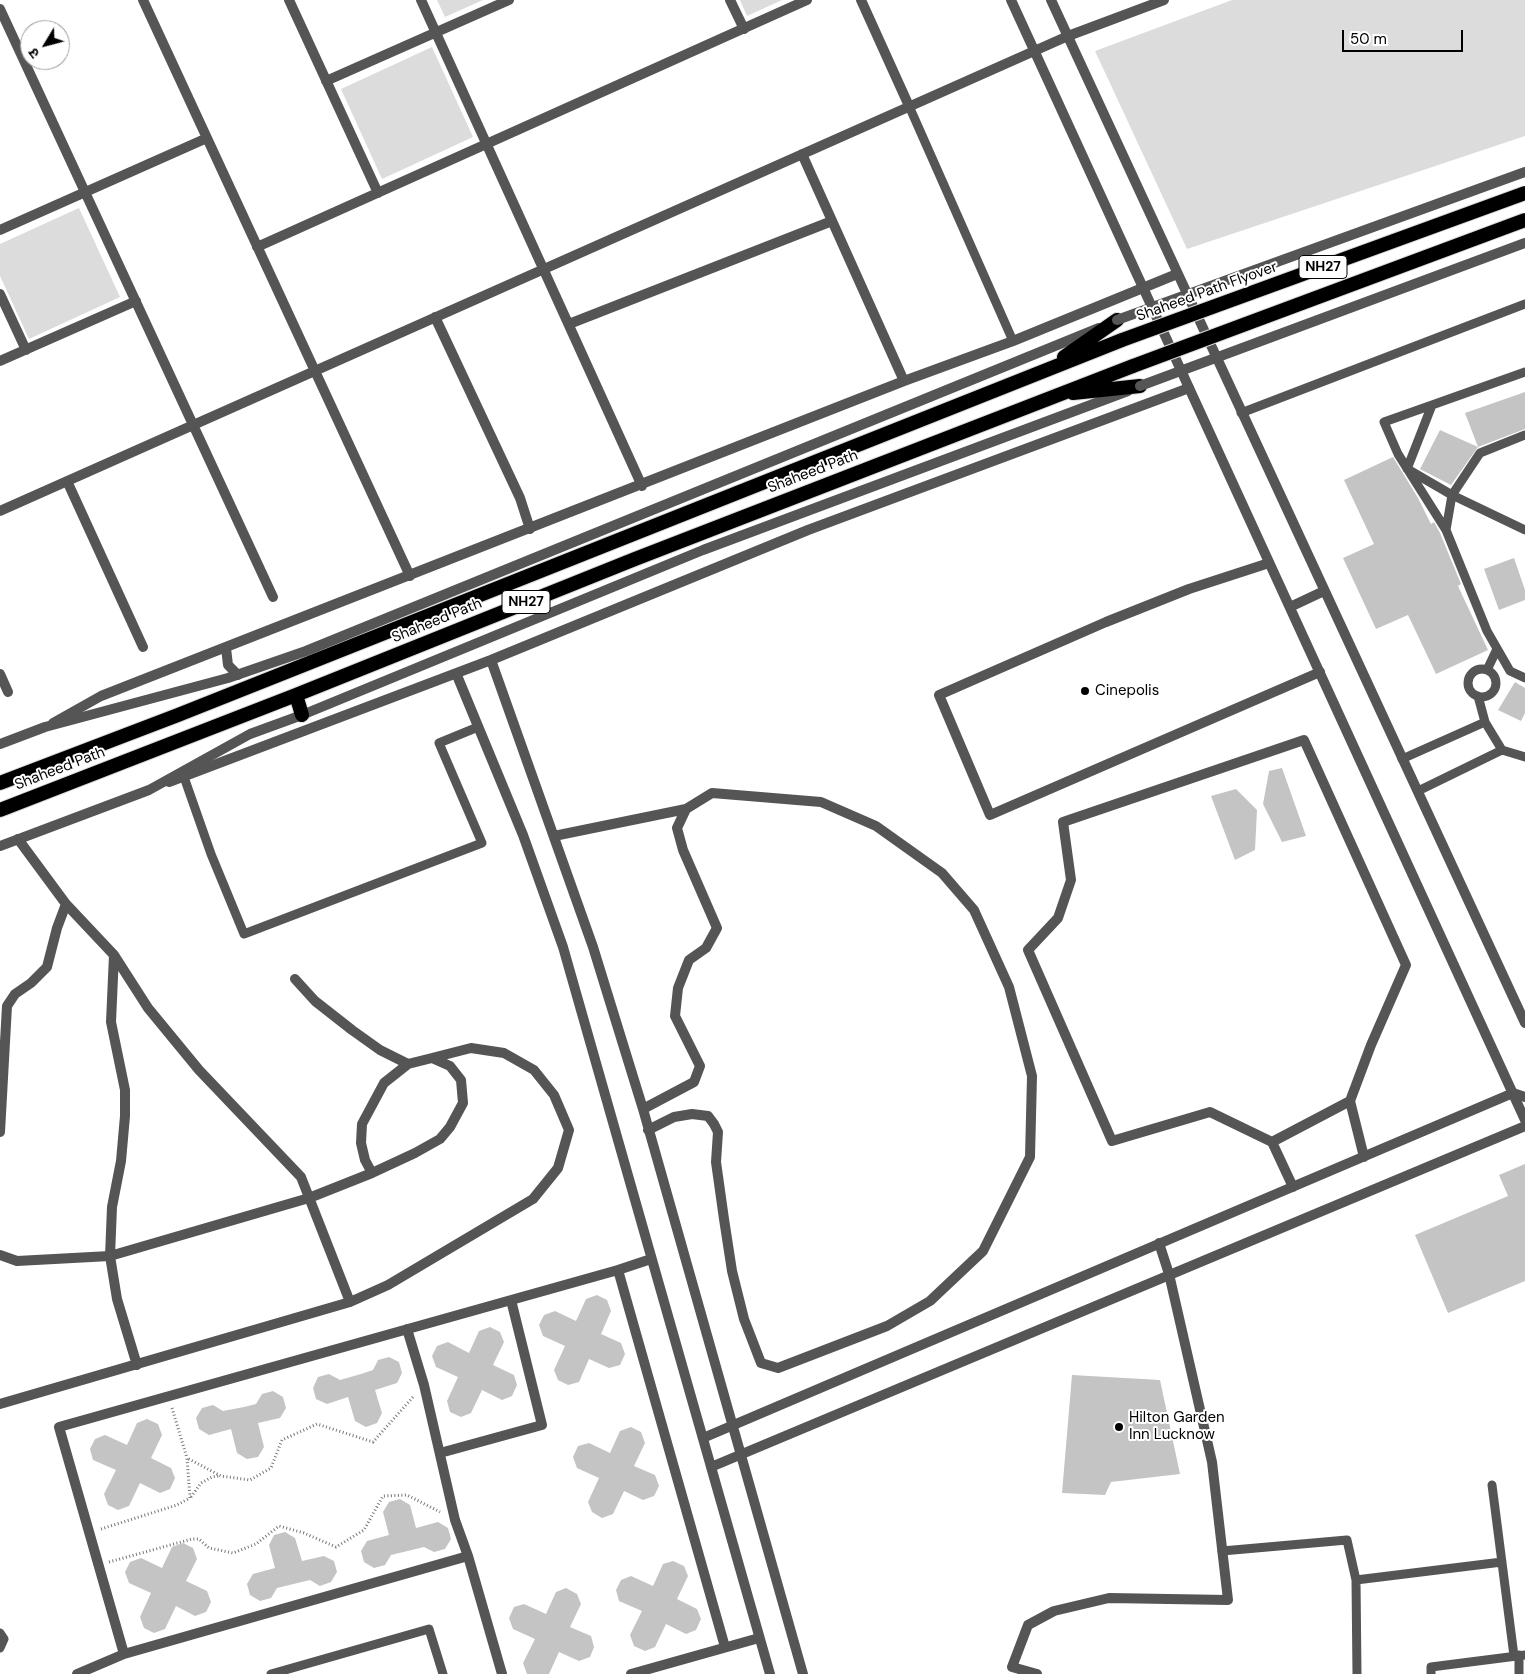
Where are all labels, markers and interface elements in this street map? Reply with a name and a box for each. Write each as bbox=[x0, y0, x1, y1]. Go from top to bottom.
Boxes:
north arrow bbox=[20, 20, 70, 70]
scale bar bbox=[1345, 20, 1466, 52]
text: 50 m bbox=[1350, 29, 1387, 49]
text: उ bbox=[24, 45, 43, 62]
road number: NH27 bbox=[1299, 256, 1347, 278]
street label: Shaheed Path Flyover bbox=[1134, 258, 1280, 326]
street label: Shaheed Path bbox=[765, 447, 861, 497]
road number: NH27 bbox=[502, 590, 550, 614]
street label: Shaheed Path bbox=[389, 595, 485, 647]
place label: Cinepolis bbox=[1095, 682, 1159, 700]
marker: Cinepolis bbox=[1079, 685, 1091, 697]
street label: Shaheed Path bbox=[12, 744, 108, 794]
place label: Hilton Garden Inn Lucknow bbox=[1129, 1409, 1225, 1444]
marker: Hilton Garden Inn Lucknow bbox=[1113, 1421, 1125, 1433]

